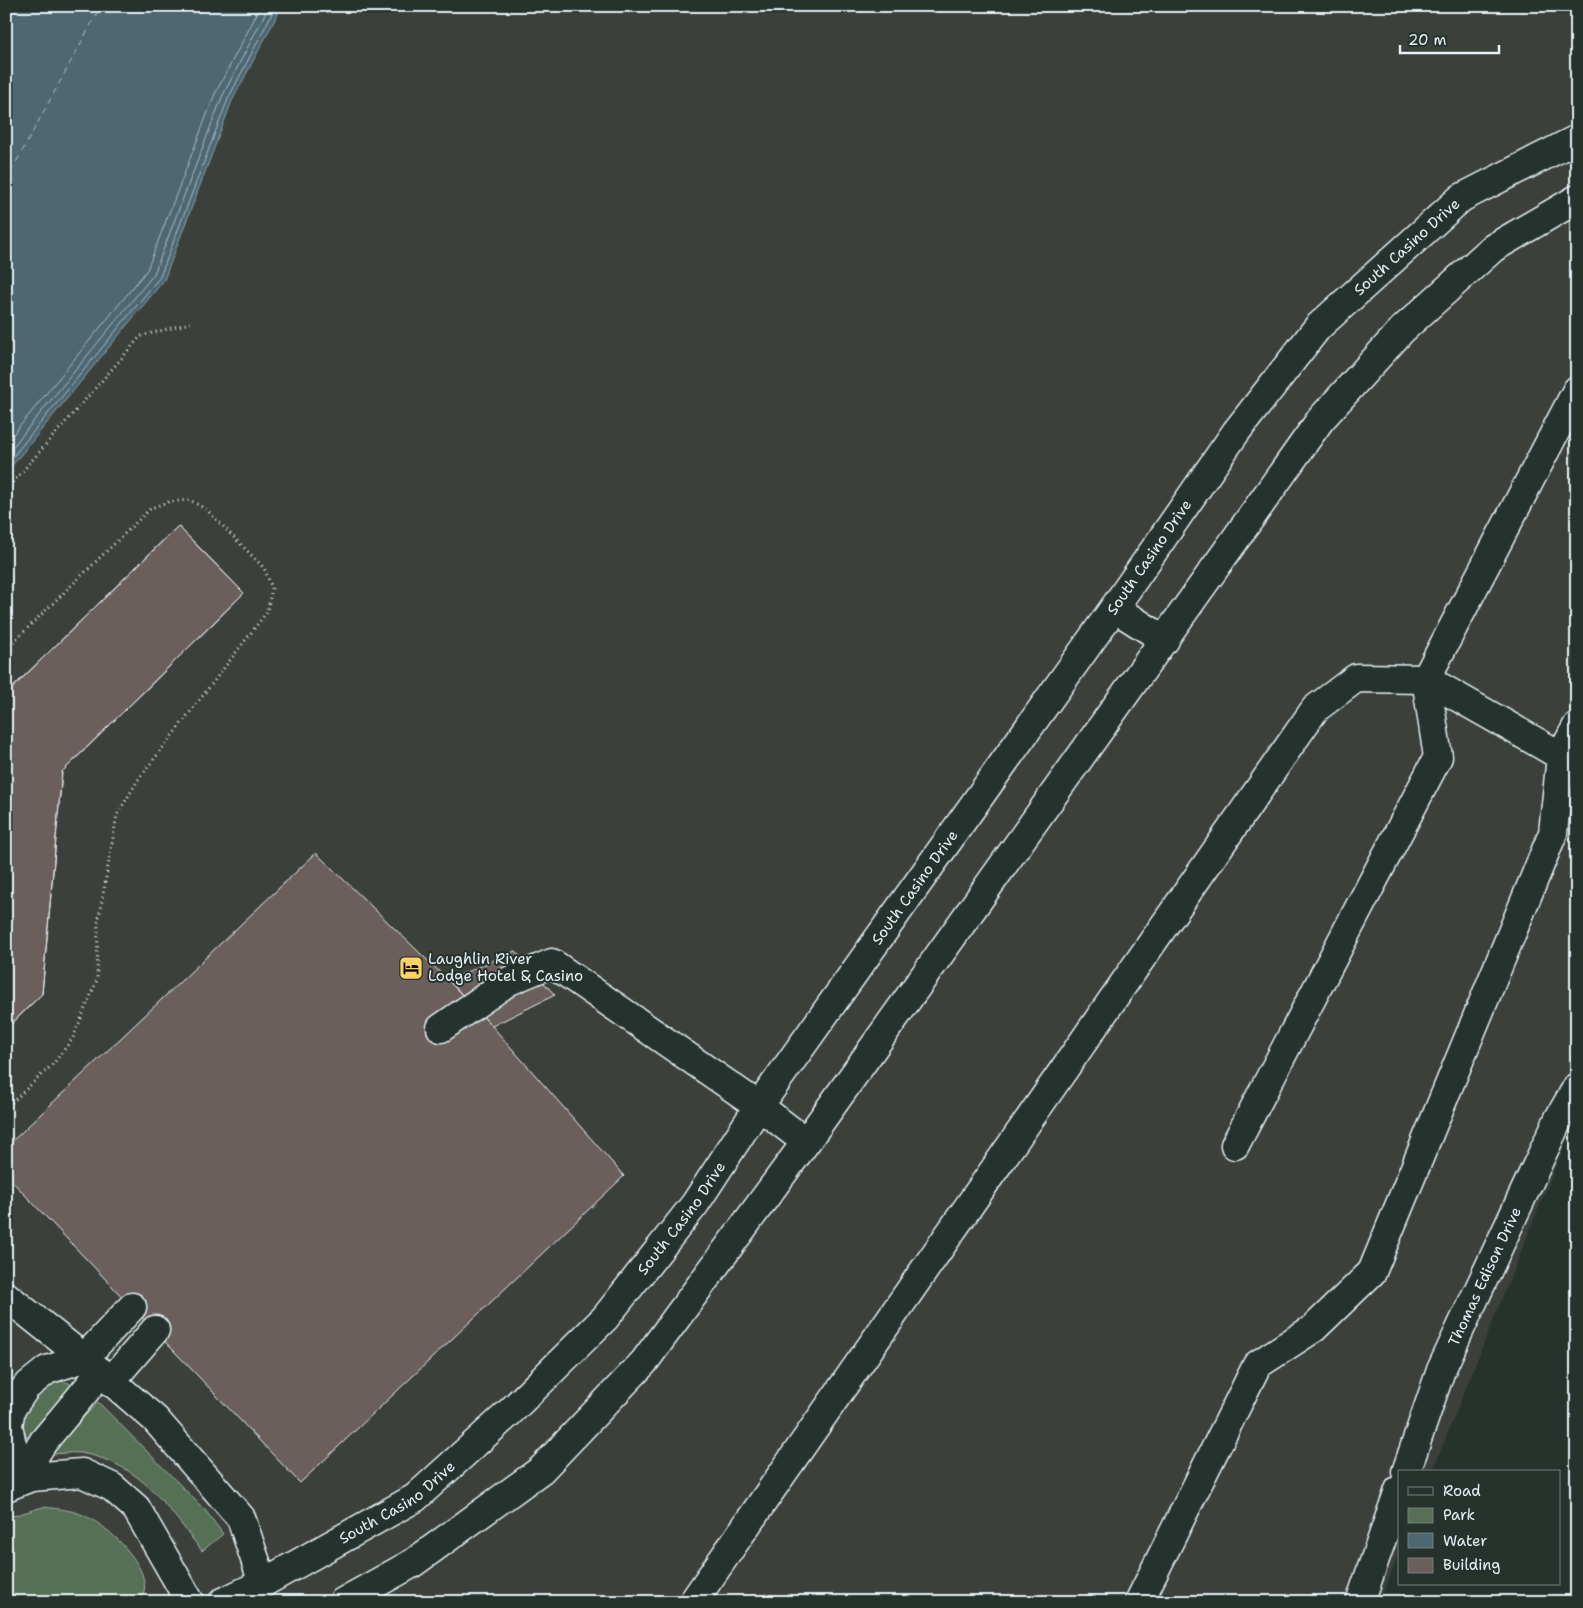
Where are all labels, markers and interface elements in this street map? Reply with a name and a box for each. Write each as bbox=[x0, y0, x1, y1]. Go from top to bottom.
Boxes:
scale bar bbox=[1400, 22, 1499, 54]
text: 20 m bbox=[1408, 30, 1447, 50]
street label: South Casino Drive bbox=[1349, 194, 1464, 300]
street label: South Casino Drive bbox=[1102, 495, 1196, 619]
street label: South Casino Drive bbox=[867, 826, 963, 949]
place label: Laughlin River Lodge Hotel & Casino bbox=[428, 949, 583, 986]
hotel icon: Laughlin River Lodge Hotel & Casino bbox=[398, 955, 424, 981]
street label: South Casino Drive bbox=[633, 1158, 730, 1279]
street label: Thomas Edison Drive bbox=[1444, 1204, 1526, 1349]
street label: South Casino Drive bbox=[335, 1457, 459, 1549]
legend bbox=[1398, 1470, 1560, 1586]
text: Road bbox=[1443, 1481, 1481, 1501]
text: Park bbox=[1443, 1505, 1475, 1525]
text: Water bbox=[1443, 1531, 1487, 1551]
text: Building bbox=[1443, 1555, 1500, 1575]

